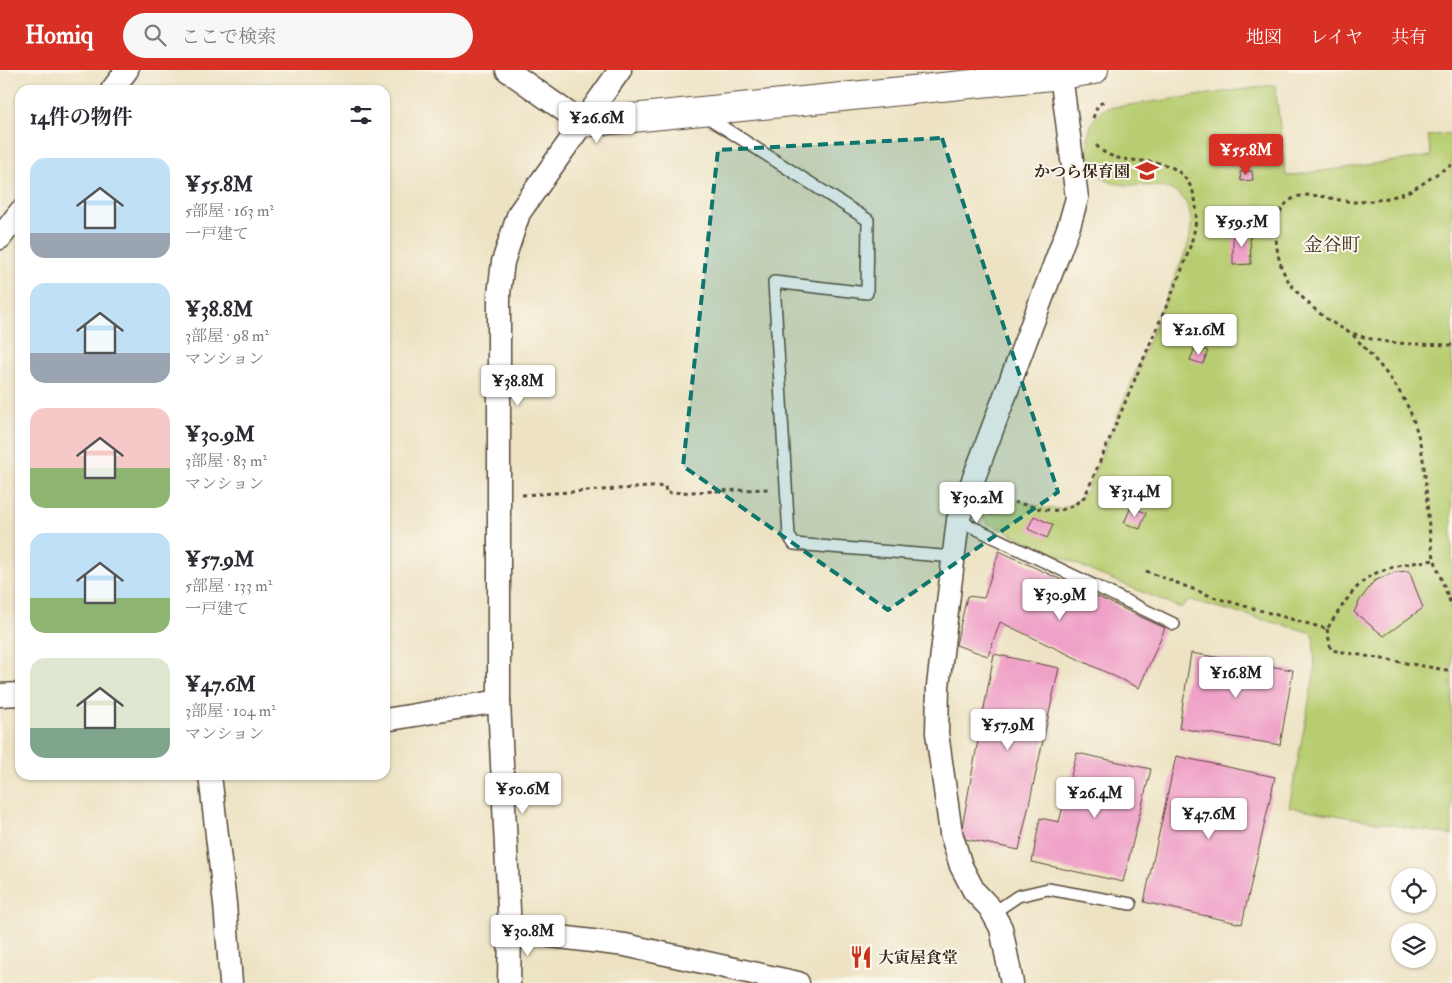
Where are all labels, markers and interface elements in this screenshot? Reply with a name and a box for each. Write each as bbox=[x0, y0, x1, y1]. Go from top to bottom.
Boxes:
search box bbox=[123, 13, 473, 58]
text: Homiq bbox=[25, 20, 93, 51]
icon: search bbox=[141, 21, 169, 49]
text: ここで検索 bbox=[181, 25, 276, 49]
text: 地図 bbox=[1246, 26, 1282, 49]
text: レイヤ bbox=[1310, 26, 1363, 49]
text: 共有 bbox=[1391, 26, 1427, 49]
icon: filters bbox=[347, 101, 375, 129]
pin: ¥26.6M bbox=[556, 102, 638, 144]
text: 14件の物件 bbox=[30, 104, 133, 131]
text: ¥26.6M bbox=[570, 108, 624, 128]
pin: ¥55.8M bbox=[1205, 134, 1287, 176]
text: ¥55.8M bbox=[1220, 140, 1272, 160]
school or university icon: かつら保育園 bbox=[1134, 158, 1160, 184]
place label: かつら保育園 bbox=[1034, 162, 1130, 182]
text: ¥55.8M bbox=[185, 171, 253, 198]
icon: home bbox=[70, 178, 130, 238]
text: 5部屋 · 163 m² bbox=[185, 201, 274, 221]
pin: ¥59.5M bbox=[1201, 206, 1283, 248]
text: ¥59.5M bbox=[1216, 212, 1268, 232]
text: 一戸建て bbox=[185, 224, 249, 244]
district label: 金谷町 bbox=[1303, 233, 1361, 257]
text: ¥38.8M bbox=[185, 296, 253, 323]
icon: home bbox=[70, 303, 130, 363]
pin: ¥21.6M bbox=[1158, 314, 1240, 356]
text: ¥21.6M bbox=[1173, 320, 1225, 340]
text: 3部屋 · 98 m² bbox=[185, 326, 269, 346]
text: マンション bbox=[185, 349, 264, 369]
pin: ¥38.8M bbox=[477, 364, 559, 407]
text: ¥38.8M bbox=[492, 371, 544, 391]
text: ¥30.9M bbox=[185, 421, 255, 448]
icon: home bbox=[70, 428, 130, 488]
text: 3部屋 · 83 m² bbox=[185, 451, 267, 471]
text: マンション bbox=[185, 474, 264, 494]
pin: ¥31.4M bbox=[1094, 476, 1176, 518]
pin: ¥30.2M bbox=[936, 482, 1018, 524]
text: ¥31.4M bbox=[1109, 482, 1161, 502]
text: ¥30.2M bbox=[950, 488, 1004, 508]
text: ¥57.9M bbox=[185, 546, 254, 573]
icon: home bbox=[70, 553, 130, 613]
text: 5部屋 · 133 m² bbox=[185, 576, 272, 596]
pin: ¥30.9M bbox=[1019, 578, 1101, 621]
text: ¥30.9M bbox=[1033, 585, 1087, 605]
text: 一戸建て bbox=[185, 599, 249, 619]
pin: ¥16.8M bbox=[1195, 656, 1277, 699]
text: ¥16.8M bbox=[1210, 663, 1262, 683]
text: ¥47.6M bbox=[185, 671, 256, 698]
icon: home bbox=[70, 678, 130, 738]
text: 3部屋 · 104 m² bbox=[185, 701, 276, 721]
pin: ¥57.9M bbox=[967, 708, 1049, 751]
text: ¥57.9M bbox=[982, 715, 1034, 735]
text: マンション bbox=[185, 724, 264, 744]
pin: ¥50.6M bbox=[482, 772, 564, 815]
pin: ¥26.4M bbox=[1054, 776, 1136, 819]
text: ¥50.6M bbox=[496, 779, 550, 799]
text: ¥26.4M bbox=[1067, 783, 1123, 803]
pin: ¥47.6M bbox=[1168, 798, 1250, 840]
text: ¥47.6M bbox=[1182, 804, 1236, 824]
map controls bbox=[1391, 868, 1436, 968]
button: locate bbox=[1391, 868, 1436, 913]
pin: ¥30.8M bbox=[487, 914, 569, 957]
text: ¥30.8M bbox=[502, 921, 554, 941]
button: layers bbox=[1391, 923, 1436, 968]
restaurant icon: 大寅屋食堂 bbox=[848, 944, 874, 970]
place label: 大寅屋食堂 bbox=[878, 948, 958, 968]

